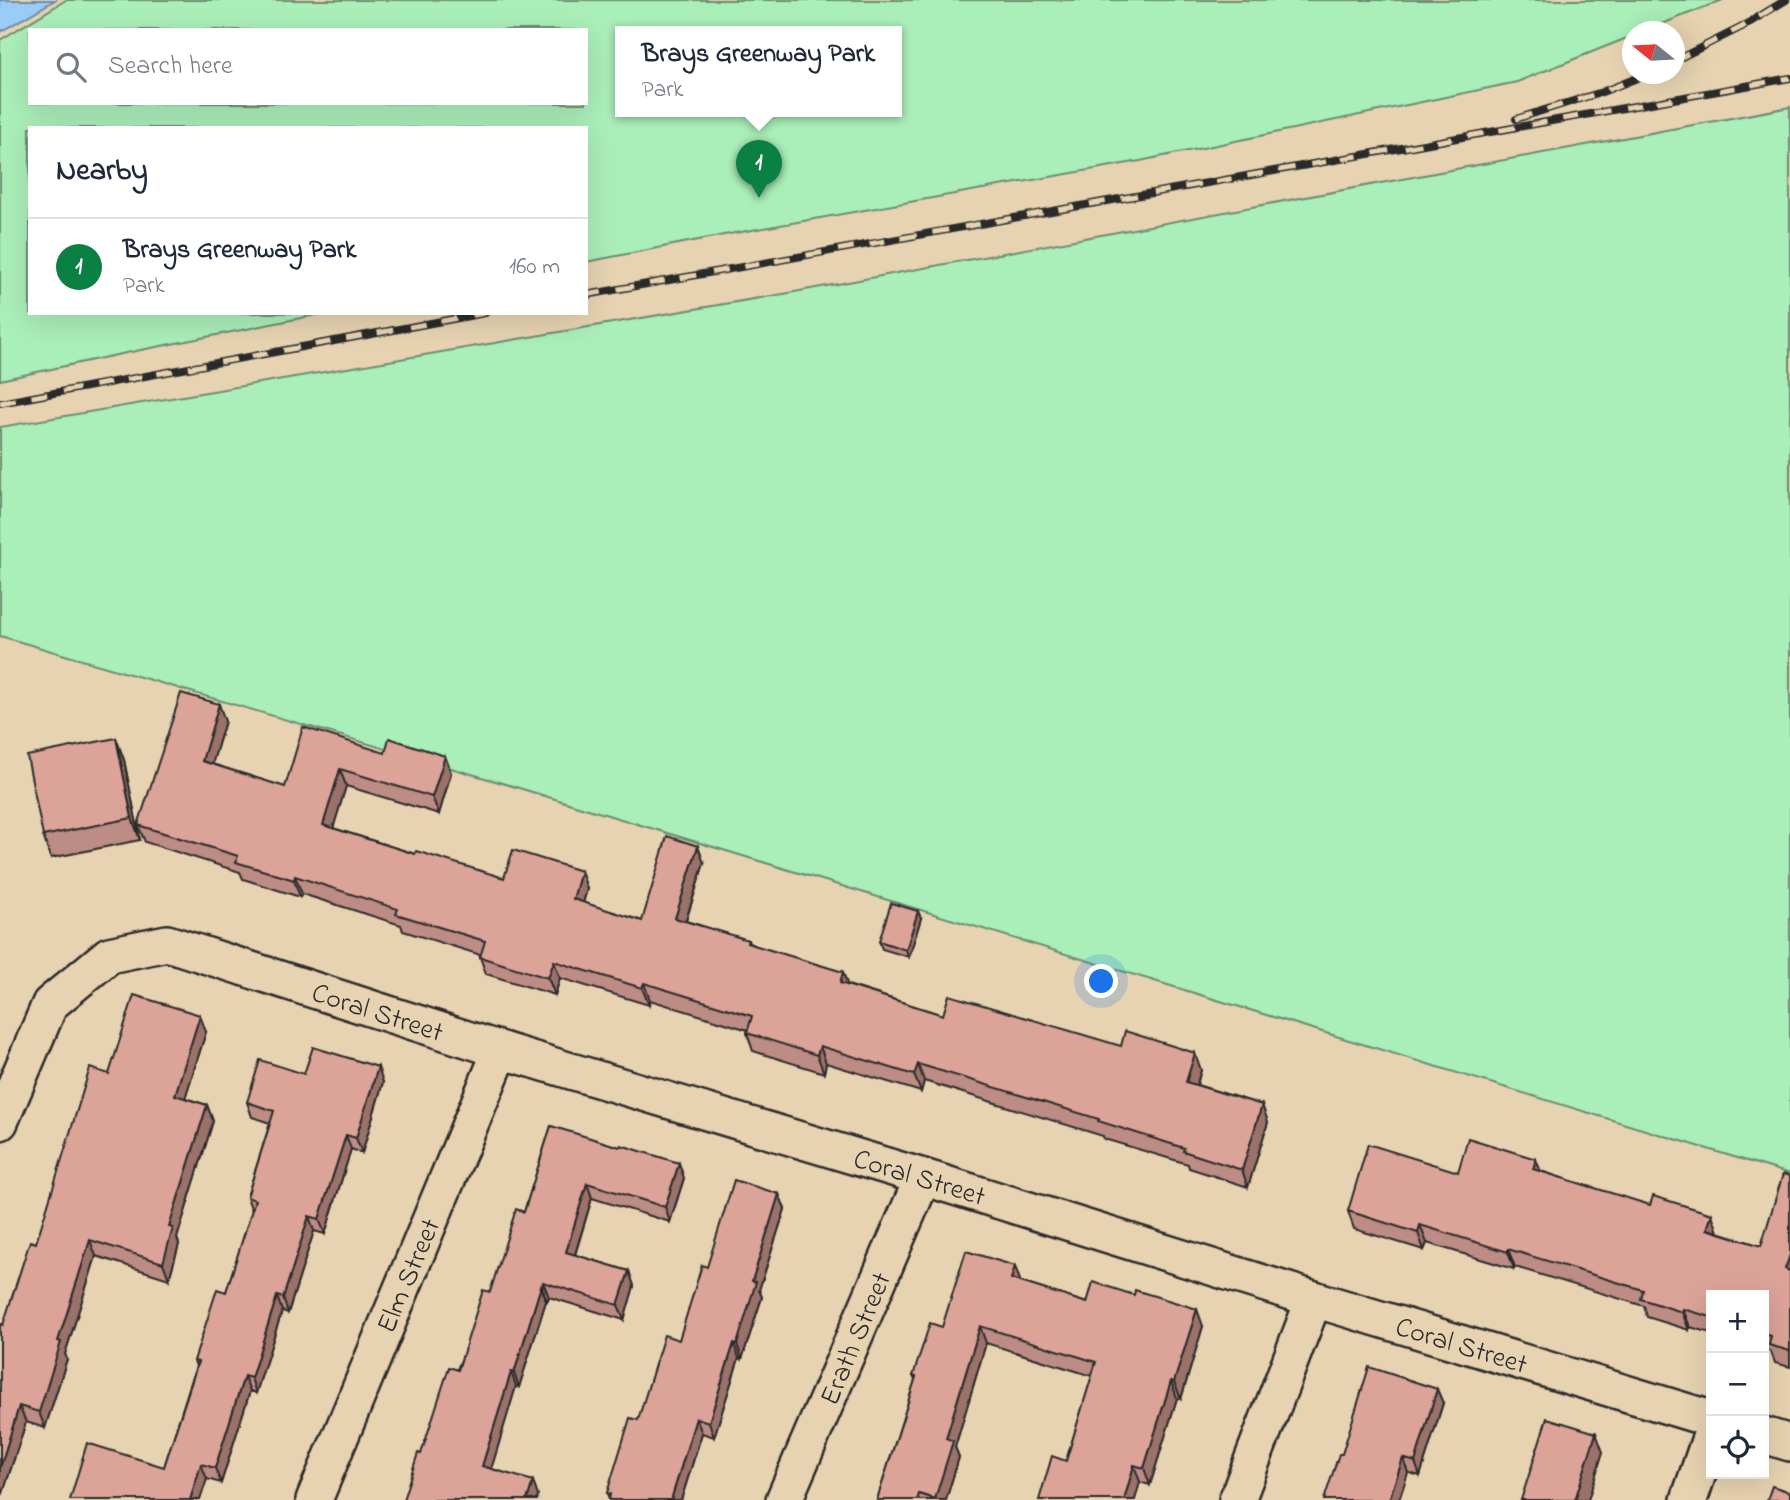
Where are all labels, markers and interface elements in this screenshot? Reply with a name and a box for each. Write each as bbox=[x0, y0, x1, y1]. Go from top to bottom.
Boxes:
north arrow bbox=[1622, 21, 1685, 84]
popup bbox=[615, 26, 902, 117]
search box bbox=[28, 28, 588, 105]
text: Brays Greenway Park bbox=[642, 36, 875, 74]
icon: search bbox=[52, 48, 90, 86]
text: Search here bbox=[108, 48, 233, 86]
text: Park bbox=[642, 74, 683, 107]
pin: 1 bbox=[736, 140, 782, 198]
text: Nearby bbox=[56, 150, 148, 194]
text: Brays Greenway Park bbox=[123, 232, 356, 270]
text: 1 bbox=[75, 251, 83, 284]
text: 160 m bbox=[509, 251, 560, 284]
text: Park bbox=[123, 270, 165, 303]
your location bbox=[1084, 964, 1118, 998]
street label: Coral Street bbox=[306, 974, 448, 1055]
street label: Coral Street bbox=[848, 1140, 990, 1219]
street label: Elm Street bbox=[368, 1213, 453, 1340]
street label: Erath Street bbox=[811, 1266, 904, 1412]
map controls bbox=[1706, 1290, 1769, 1479]
button: + bbox=[1706, 1290, 1769, 1353]
street label: Coral Street bbox=[1390, 1308, 1532, 1387]
button: − bbox=[1706, 1353, 1769, 1416]
button: locate bbox=[1706, 1416, 1769, 1479]

